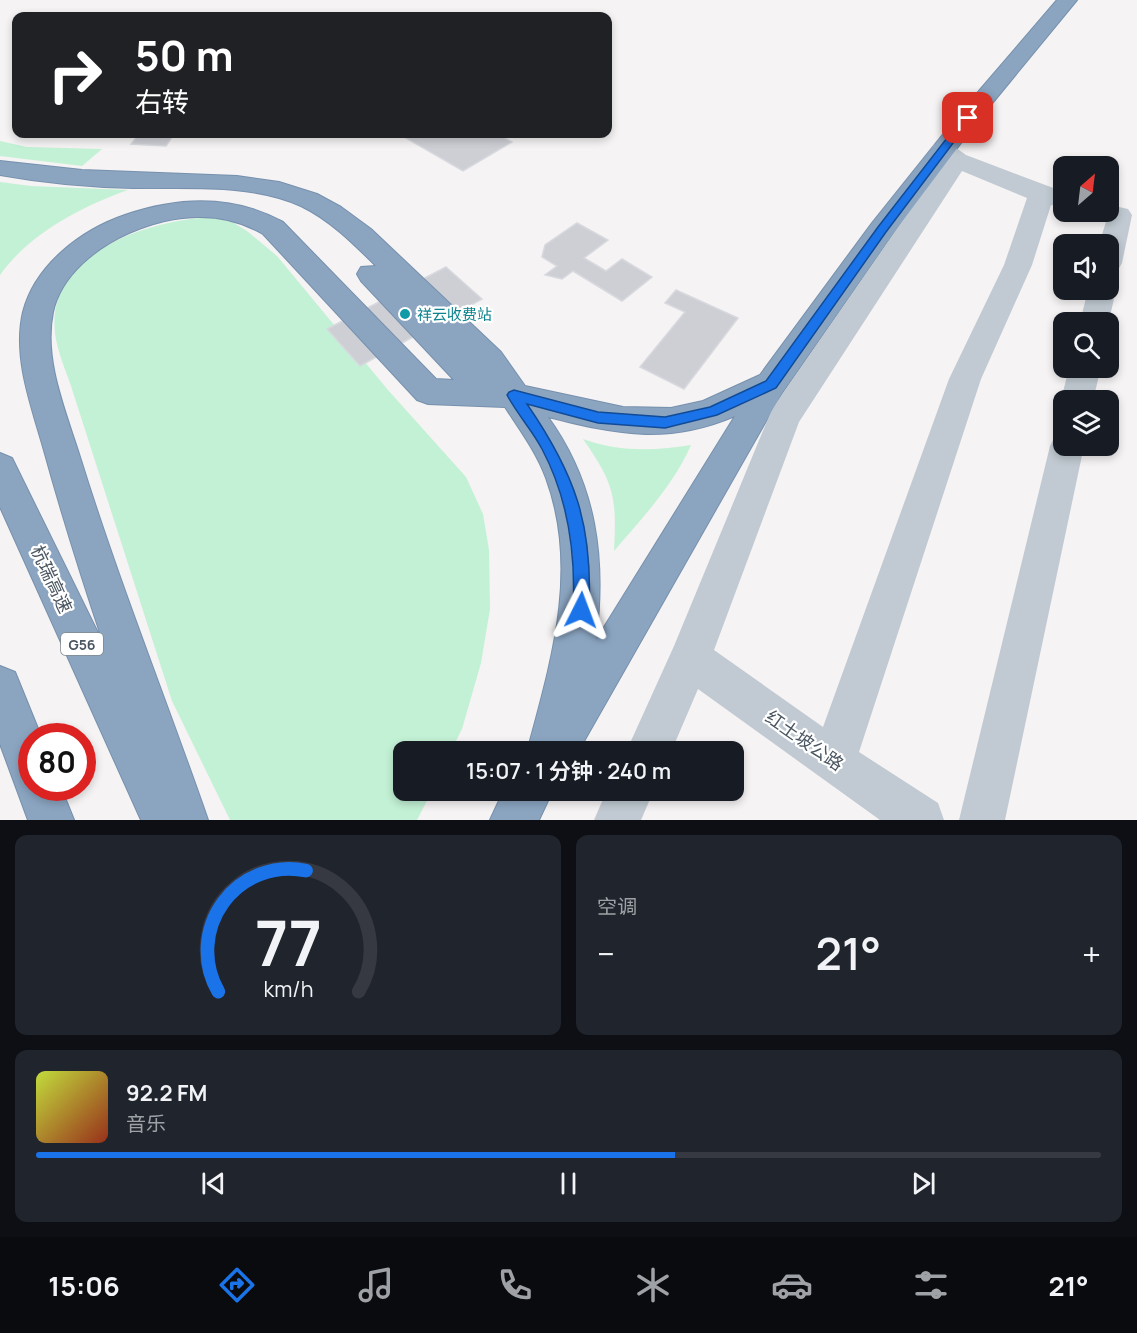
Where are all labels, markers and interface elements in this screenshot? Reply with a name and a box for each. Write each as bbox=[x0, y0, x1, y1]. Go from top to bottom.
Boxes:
text: 50 m bbox=[135, 26, 233, 84]
icon: right bbox=[36, 36, 114, 114]
text: 右转 bbox=[135, 83, 189, 120]
pin bbox=[942, 92, 993, 143]
icon: arrive bbox=[951, 101, 984, 134]
north arrow bbox=[1053, 156, 1119, 222]
map controls bbox=[1053, 156, 1119, 456]
button: sound bbox=[1053, 234, 1119, 300]
place label: 祥云收费站 bbox=[417, 304, 492, 325]
marker: 祥云收费站 bbox=[398, 307, 412, 321]
button: search bbox=[1053, 312, 1119, 378]
button: layers bbox=[1053, 390, 1119, 456]
street label: 杭瑞高速 bbox=[26, 541, 78, 617]
position arrow bbox=[549, 578, 613, 642]
road number: G56 bbox=[61, 633, 103, 655]
street label: 红土坡公路 bbox=[761, 704, 849, 776]
speed limit sign: 80 bbox=[18, 723, 96, 801]
text: 15:07 · 1 分钟 · 240 m bbox=[466, 756, 671, 786]
text: 空调 bbox=[597, 893, 637, 920]
text: 77 bbox=[254, 899, 321, 985]
text: 21° bbox=[816, 922, 881, 984]
text: − bbox=[597, 931, 615, 976]
text: + bbox=[1082, 931, 1101, 976]
text: km/h bbox=[263, 974, 313, 1003]
text: 92.2 FM bbox=[126, 1078, 207, 1108]
text: 音乐 bbox=[126, 1110, 166, 1137]
icon: previous bbox=[197, 1167, 230, 1200]
icon: pause bbox=[552, 1167, 585, 1200]
icon: next bbox=[907, 1167, 940, 1200]
icon: directions bbox=[216, 1264, 258, 1306]
icon: music bbox=[355, 1264, 397, 1306]
icon: phone bbox=[494, 1264, 536, 1306]
icon: climate bbox=[632, 1264, 674, 1306]
icon: car bbox=[771, 1264, 813, 1306]
icon: filters bbox=[910, 1264, 952, 1306]
text: 15:06 bbox=[48, 1267, 120, 1304]
text: 21° bbox=[1048, 1267, 1089, 1304]

